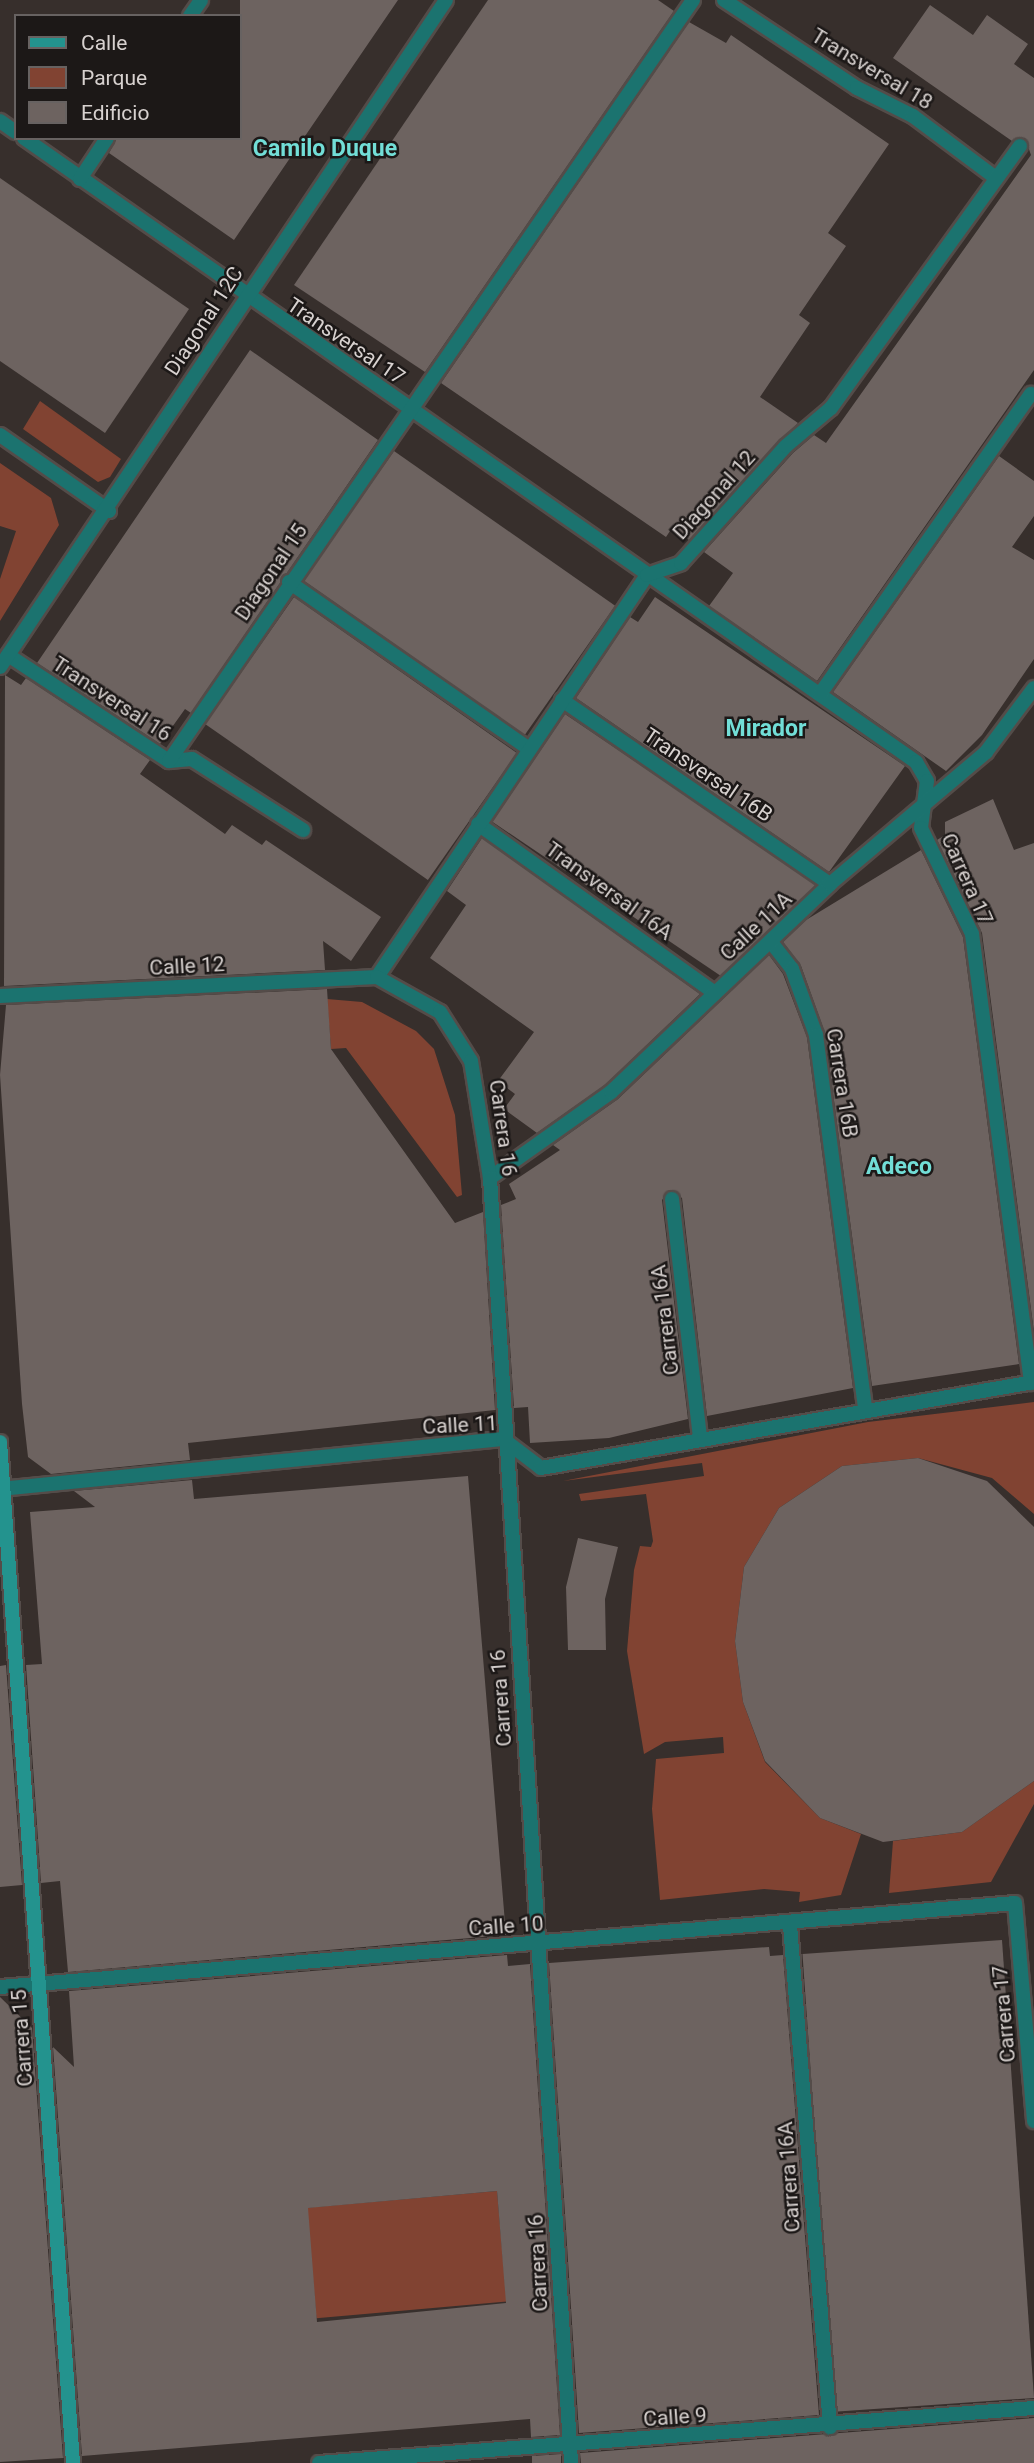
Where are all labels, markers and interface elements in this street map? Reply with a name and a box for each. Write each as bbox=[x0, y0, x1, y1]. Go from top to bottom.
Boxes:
legend bbox=[14, 14, 242, 140]
street label: Transversal 18 bbox=[807, 23, 937, 115]
text: Calle bbox=[81, 31, 127, 55]
text: Parque bbox=[81, 66, 147, 90]
text: Edificio bbox=[81, 101, 149, 125]
district label: Camilo Duque bbox=[253, 135, 397, 163]
street label: Diagonal 12C bbox=[159, 262, 249, 380]
street label: Transversal 17 bbox=[282, 292, 410, 390]
street label: Diagonal 12 bbox=[667, 445, 761, 545]
street label: Diagonal 15 bbox=[230, 519, 312, 625]
street label: Transversal 16 bbox=[48, 651, 176, 747]
district label: Mirador bbox=[726, 715, 806, 743]
street label: Transversal 16B bbox=[639, 723, 777, 827]
street label: Carrera 17 bbox=[936, 829, 998, 929]
street label: Transversal 16A bbox=[541, 837, 677, 945]
street label: Calle 11A bbox=[715, 886, 797, 966]
street label: Calle 12 bbox=[149, 951, 225, 981]
street label: Carrera 16B bbox=[821, 1027, 863, 1139]
street label: Carrera 16 bbox=[484, 1078, 522, 1178]
district label: Adeco bbox=[866, 1153, 932, 1181]
street label: Carrera 16A bbox=[646, 1263, 684, 1377]
street label: Calle 11 bbox=[422, 1410, 498, 1440]
street label: Carrera 16 bbox=[485, 1649, 517, 1747]
street label: Calle 10 bbox=[468, 1911, 544, 1941]
street label: Carrera 17 bbox=[987, 1964, 1021, 2064]
street label: Carrera 15 bbox=[6, 1989, 38, 2087]
street label: Carrera 16A bbox=[773, 2121, 805, 2233]
street label: Carrera 16 bbox=[523, 2214, 553, 2312]
street label: Calle 9 bbox=[642, 2402, 708, 2432]

